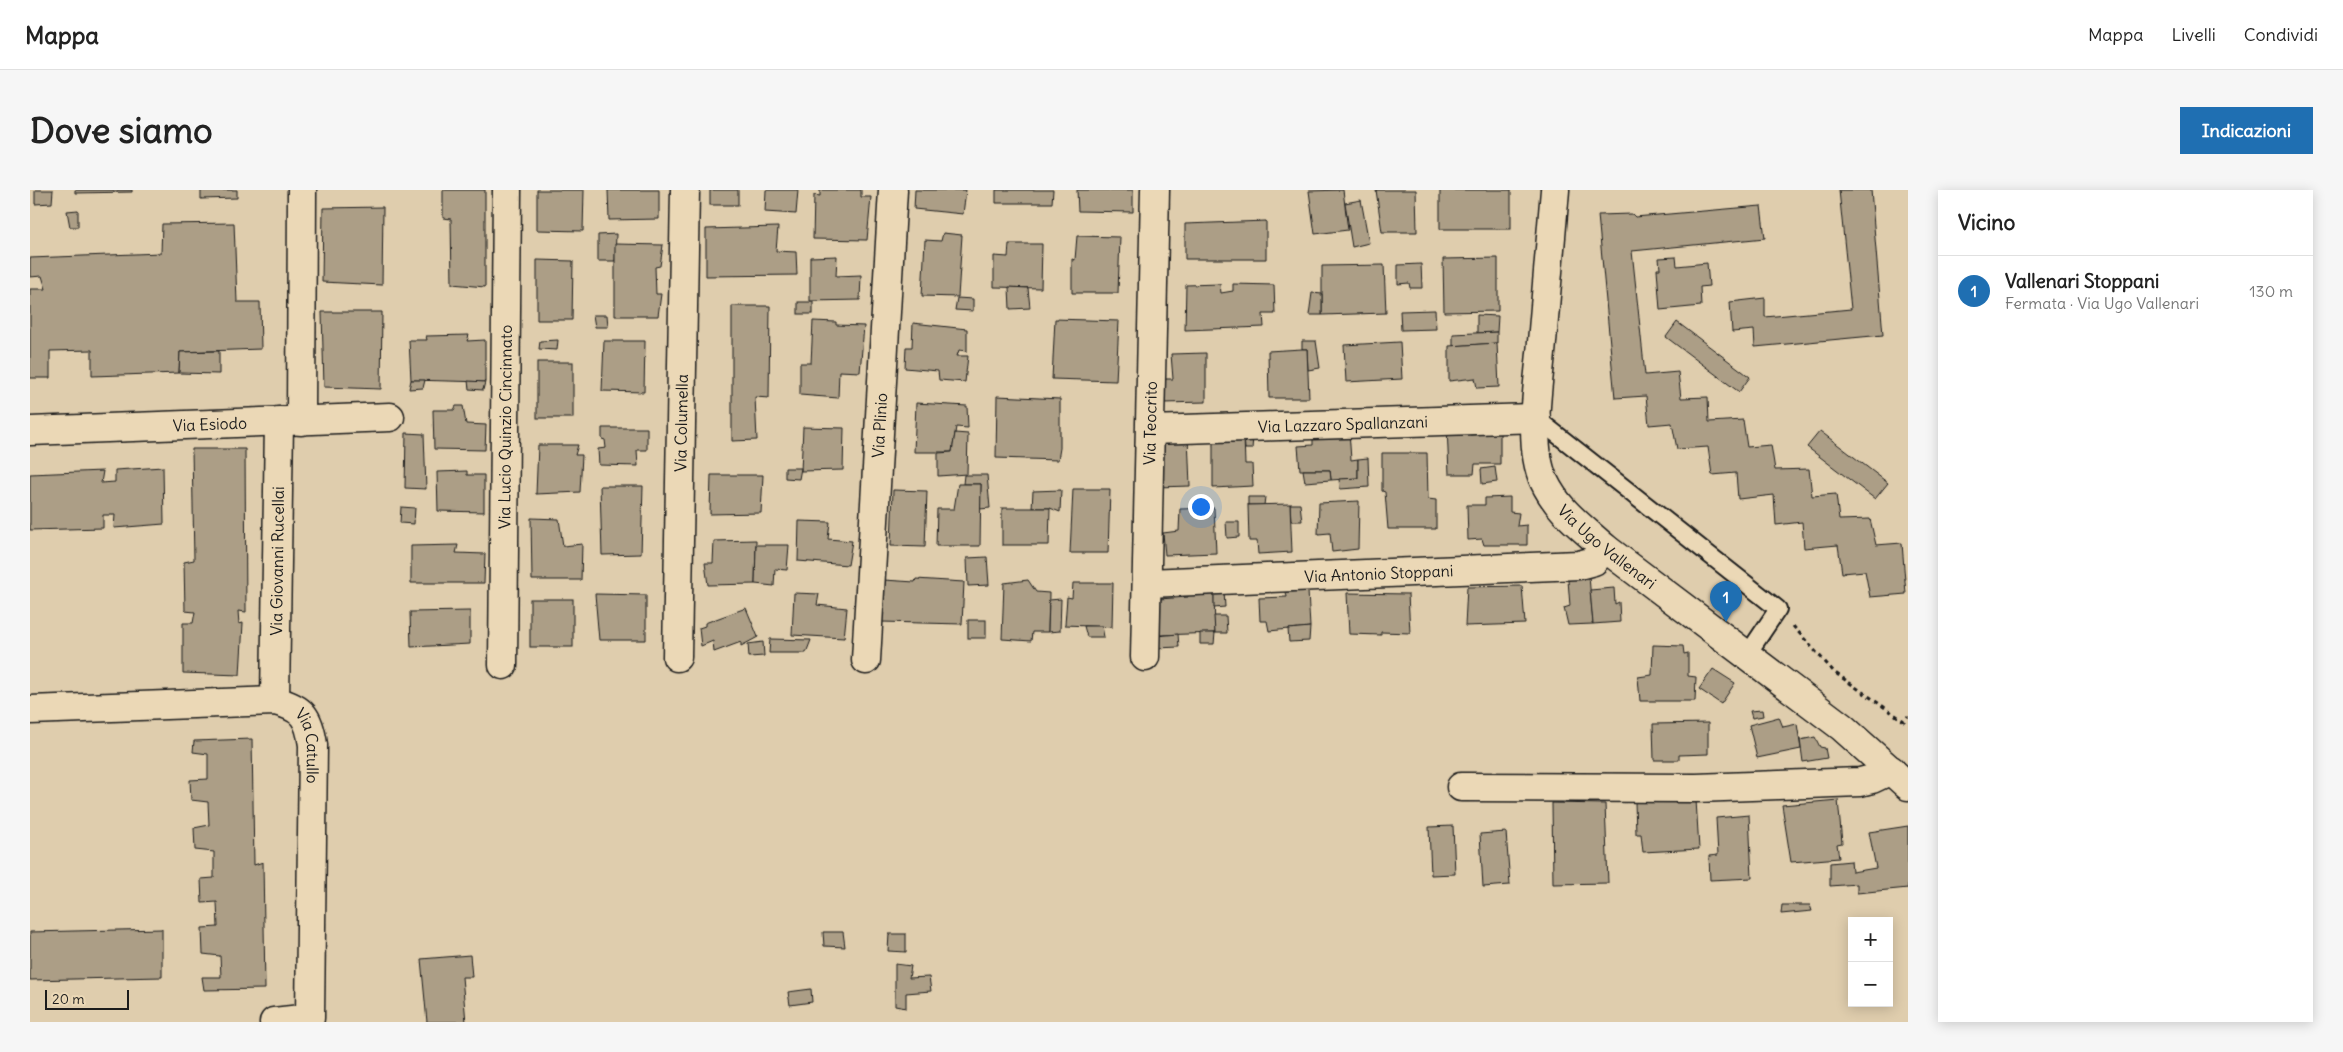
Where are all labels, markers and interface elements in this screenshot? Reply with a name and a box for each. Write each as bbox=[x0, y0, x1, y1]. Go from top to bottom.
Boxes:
text: Mappa bbox=[25, 20, 99, 50]
text: Mappa bbox=[2088, 23, 2143, 46]
text: Livelli bbox=[2171, 23, 2216, 46]
text: Condividi bbox=[2244, 23, 2318, 46]
button: Indicazioni bbox=[2180, 107, 2313, 154]
text: Dove siamo bbox=[30, 108, 213, 152]
text: Vicino bbox=[1958, 209, 2015, 236]
text: Vallenari Stoppani bbox=[2005, 269, 2159, 293]
text: 1 bbox=[1971, 281, 1977, 301]
text: 130 m bbox=[2249, 281, 2293, 301]
text: Fermata · Via Ugo Vallenari bbox=[2005, 293, 2199, 313]
street label: Via Lucio Quinzio Cincinnato bbox=[494, 325, 516, 529]
street label: Via Columella bbox=[670, 374, 692, 472]
street label: Via Teocrito bbox=[1139, 381, 1161, 465]
street label: Via Plinio bbox=[868, 392, 891, 459]
street label: Via Lazzaro Spallanzani bbox=[1258, 411, 1428, 437]
street label: Via Esiodo bbox=[172, 413, 247, 435]
street label: Via Giovanni Rucellai bbox=[266, 486, 288, 636]
your location bbox=[1188, 494, 1214, 520]
street label: Via Ugo Vallenari bbox=[1553, 500, 1660, 593]
street label: Via Antonio Stoppani bbox=[1304, 560, 1454, 586]
pin: 1 bbox=[1710, 581, 1742, 622]
street label: Via Catullo bbox=[291, 703, 323, 784]
map controls bbox=[1848, 917, 1893, 1007]
button: + bbox=[1848, 917, 1893, 962]
button: − bbox=[1848, 962, 1893, 1007]
scale bar bbox=[45, 987, 129, 1010]
text: 20 m bbox=[52, 990, 85, 1008]

